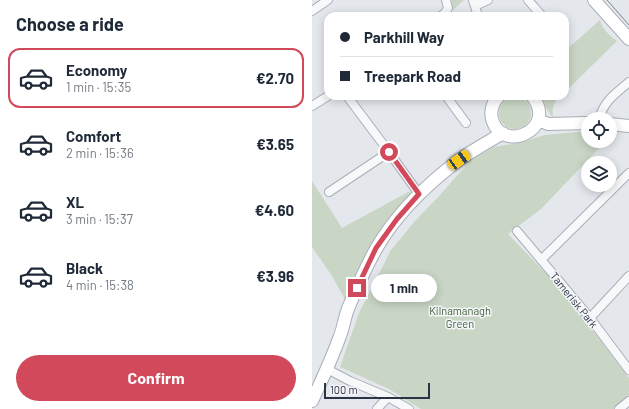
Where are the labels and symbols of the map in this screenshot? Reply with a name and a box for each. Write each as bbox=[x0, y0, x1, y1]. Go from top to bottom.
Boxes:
route start bbox=[380, 143, 398, 161]
car bbox=[446, 148, 472, 172]
street label: Tamerisk Park bbox=[548, 269, 601, 331]
callout: 1 min bbox=[371, 274, 437, 302]
route end bbox=[348, 279, 366, 297]
park label: Kilnamanagh Green bbox=[429, 304, 491, 330]
scale bar bbox=[324, 381, 430, 400]

